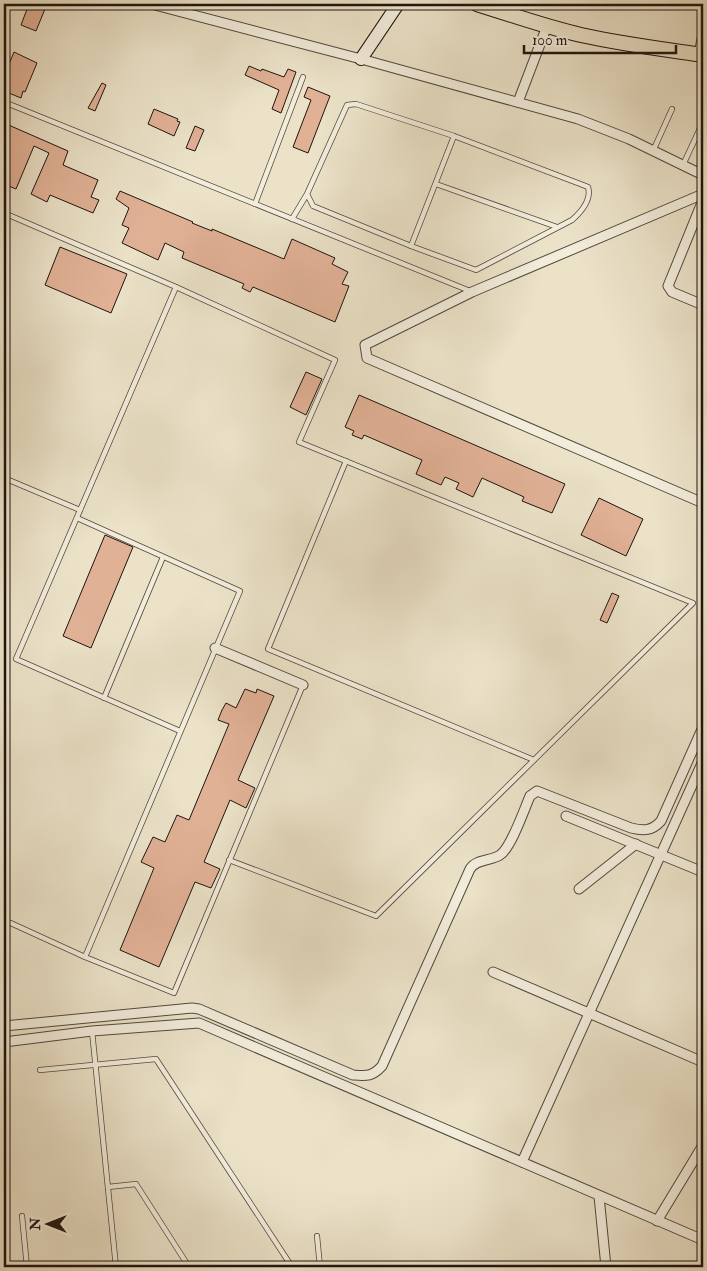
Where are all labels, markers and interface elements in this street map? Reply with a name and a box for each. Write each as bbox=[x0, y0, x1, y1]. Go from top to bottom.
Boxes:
scale bar bbox=[524, 22, 677, 54]
text: 100 m bbox=[532, 31, 568, 50]
north arrow bbox=[22, 1198, 72, 1248]
text: N bbox=[27, 1217, 44, 1231]

